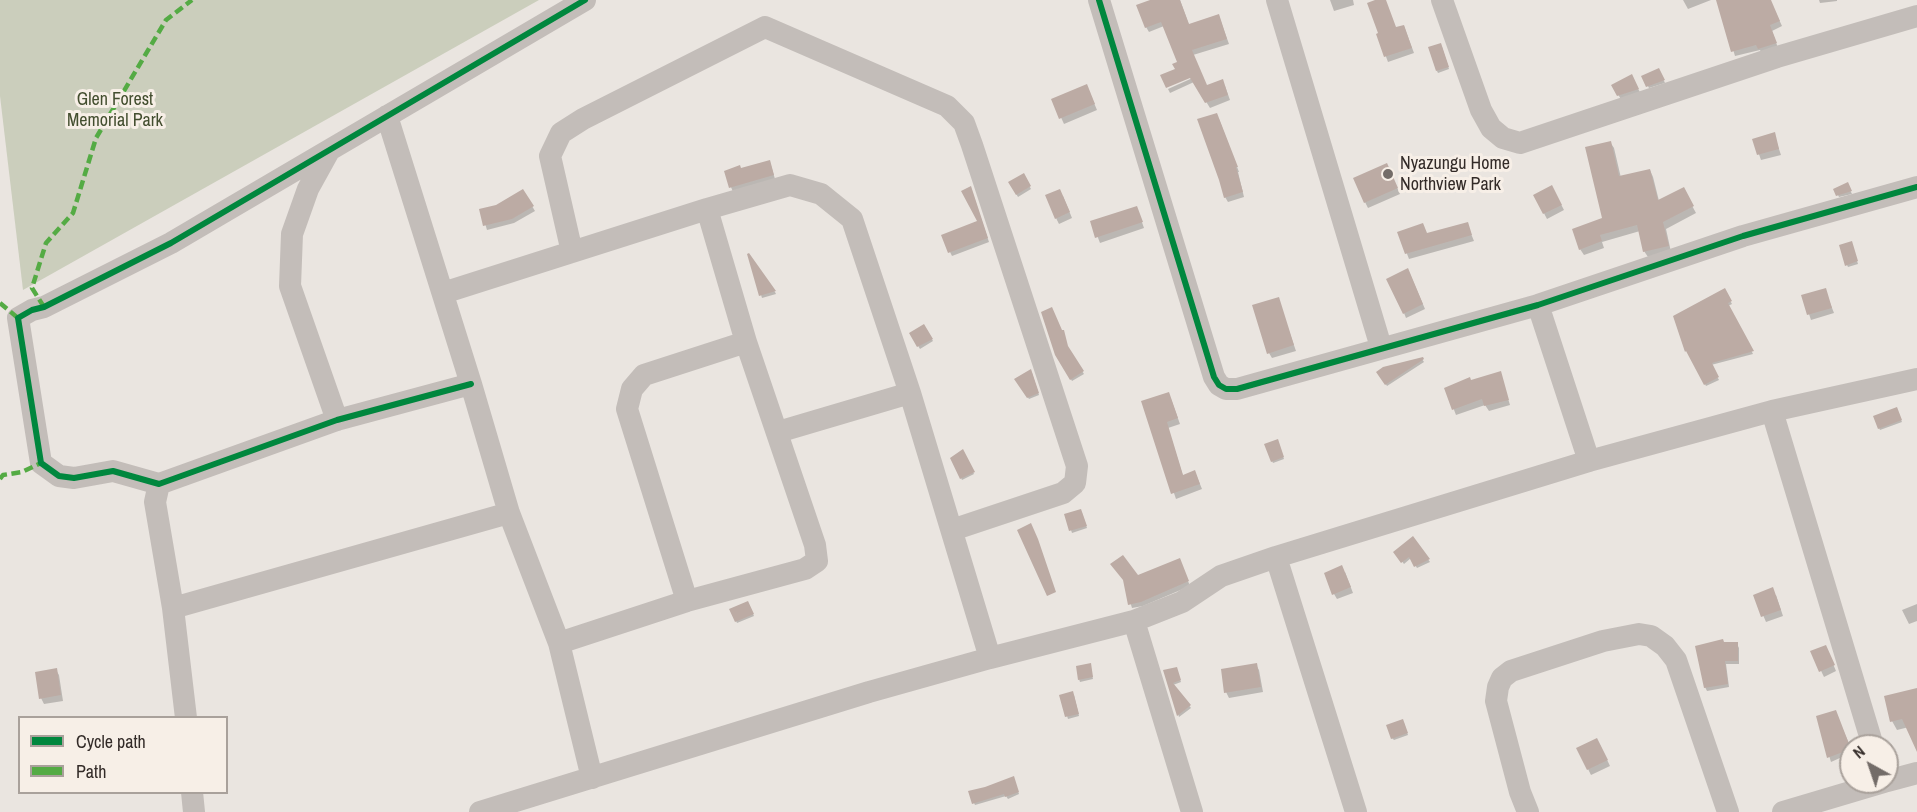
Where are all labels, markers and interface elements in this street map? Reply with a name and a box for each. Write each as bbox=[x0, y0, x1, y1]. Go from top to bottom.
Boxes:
park label: Glen Forest Memorial Park bbox=[67, 89, 163, 132]
place label: Nyazungu Home Northview Park bbox=[1400, 153, 1510, 195]
marker: Nyazungu Home Northview Park bbox=[1381, 167, 1395, 181]
legend bbox=[18, 716, 228, 794]
text: Cycle path bbox=[76, 729, 146, 754]
north arrow bbox=[1839, 734, 1899, 794]
text: N bbox=[1848, 740, 1869, 763]
text: Path bbox=[76, 759, 106, 784]

